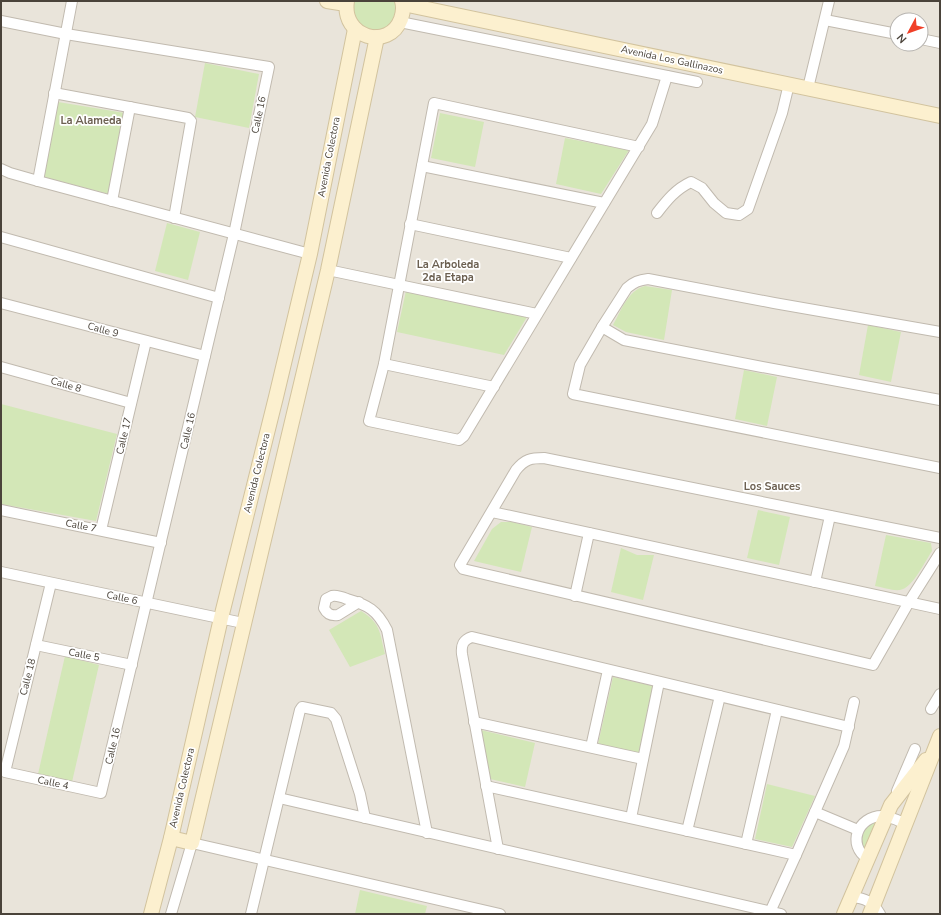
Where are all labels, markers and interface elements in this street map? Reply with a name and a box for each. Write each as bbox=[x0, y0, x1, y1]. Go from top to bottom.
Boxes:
north arrow bbox=[889, 12, 929, 52]
text: N bbox=[893, 30, 910, 46]
street label: Avenida Los Gallinazos bbox=[620, 42, 725, 78]
street label: Calle 16 bbox=[248, 95, 270, 135]
district label: La Alameda bbox=[60, 113, 122, 128]
street label: Avenida Colectora bbox=[314, 116, 344, 198]
district label: La Arboleda 2da Etapa bbox=[417, 257, 479, 285]
street label: Calle 9 bbox=[86, 319, 120, 341]
street label: Calle 8 bbox=[49, 374, 83, 396]
street label: Calle 16 bbox=[177, 411, 199, 451]
street label: Calle 17 bbox=[113, 416, 135, 456]
street label: Avenida Colectora bbox=[240, 432, 274, 514]
district label: Los Sauces bbox=[744, 479, 800, 494]
street label: Calle 7 bbox=[64, 516, 98, 536]
street label: Calle 6 bbox=[105, 588, 139, 608]
street label: Calle 5 bbox=[67, 645, 101, 665]
street label: Calle 18 bbox=[17, 657, 39, 697]
street label: Calle 16 bbox=[102, 726, 124, 766]
street label: Avenida Colectora bbox=[166, 747, 198, 829]
street label: Calle 4 bbox=[36, 773, 70, 793]

